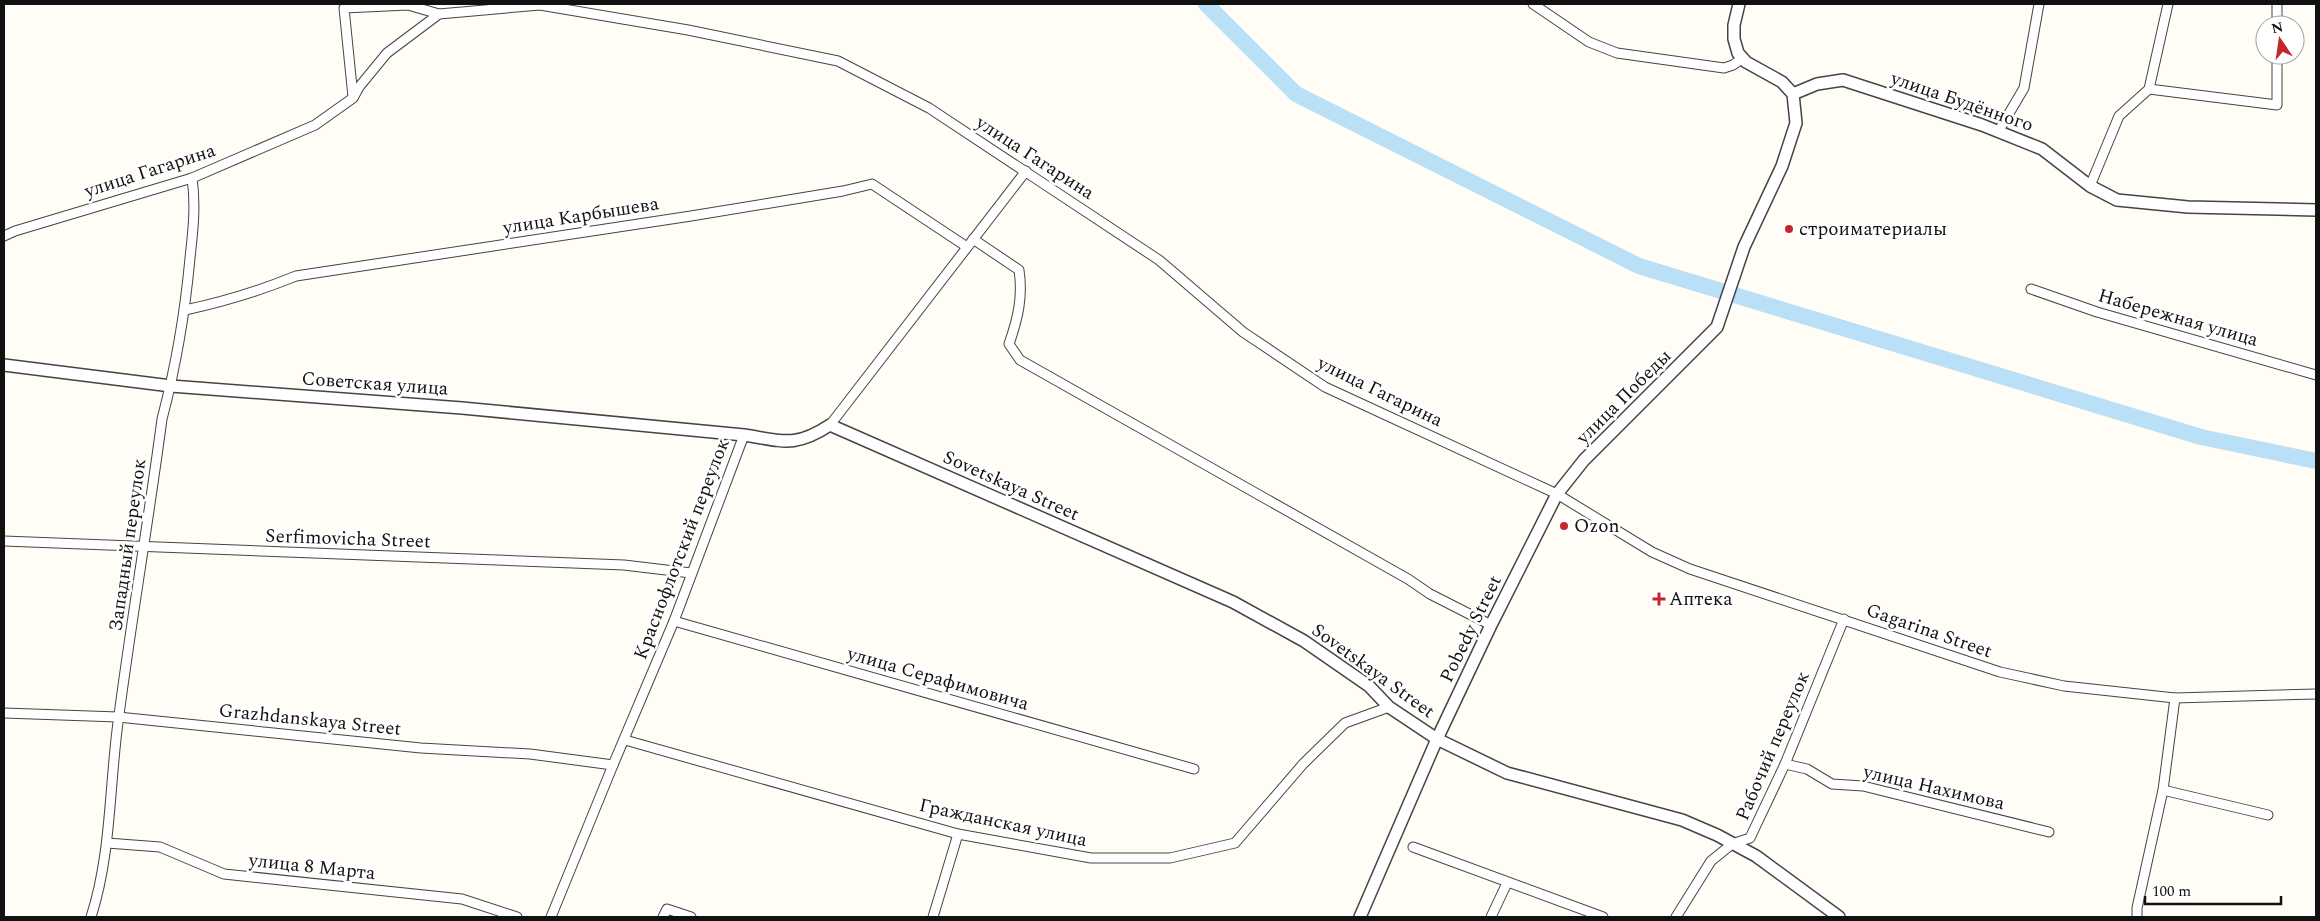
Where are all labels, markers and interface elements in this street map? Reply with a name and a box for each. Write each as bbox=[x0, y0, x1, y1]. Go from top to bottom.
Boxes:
north arrow bbox=[2255, 15, 2305, 65]
text: N bbox=[2269, 16, 2285, 39]
street label: улица Будённого bbox=[1886, 64, 2037, 140]
street label: улица Гагарина bbox=[969, 108, 1101, 208]
street label: улица Гагарина bbox=[80, 136, 220, 206]
street label: улица Карбышева bbox=[500, 189, 662, 243]
place label: строиматериалы bbox=[1799, 215, 1947, 244]
marker: строиматериалы bbox=[1783, 223, 1795, 235]
street label: Набережная улица bbox=[2094, 281, 2262, 355]
street label: улица Победы bbox=[1569, 343, 1678, 452]
street label: улица Гагарина bbox=[1312, 349, 1448, 435]
street label: Советская улица bbox=[301, 364, 450, 404]
street label: Краснофлотский переулок bbox=[626, 434, 738, 664]
street label: Sovetskaya Street bbox=[938, 443, 1084, 529]
street label: Западный переулок bbox=[102, 456, 155, 633]
place label: Ozon bbox=[1574, 512, 1620, 541]
marker: Ozon bbox=[1558, 520, 1570, 532]
street label: Serfimovicha Street bbox=[265, 522, 431, 556]
street label: Pobedy Street bbox=[1433, 570, 1510, 688]
place label: Аптека bbox=[1669, 585, 1733, 614]
marker: Аптека bbox=[1653, 593, 1665, 605]
street label: Gagarina Street bbox=[1862, 596, 1996, 666]
street label: Sovetskaya Street bbox=[1305, 616, 1441, 726]
street label: улица Серафимовича bbox=[843, 639, 1033, 719]
street label: Рабочий переулок bbox=[1728, 666, 1818, 825]
street label: Grazhdanskaya Street bbox=[217, 696, 403, 744]
street label: улица Нахимова bbox=[1859, 757, 2008, 819]
street label: Гражданская улица bbox=[916, 791, 1090, 855]
street label: улица 8 Марта bbox=[246, 846, 377, 888]
scale bar bbox=[2145, 874, 2281, 906]
text: 100 m bbox=[2152, 880, 2191, 903]

